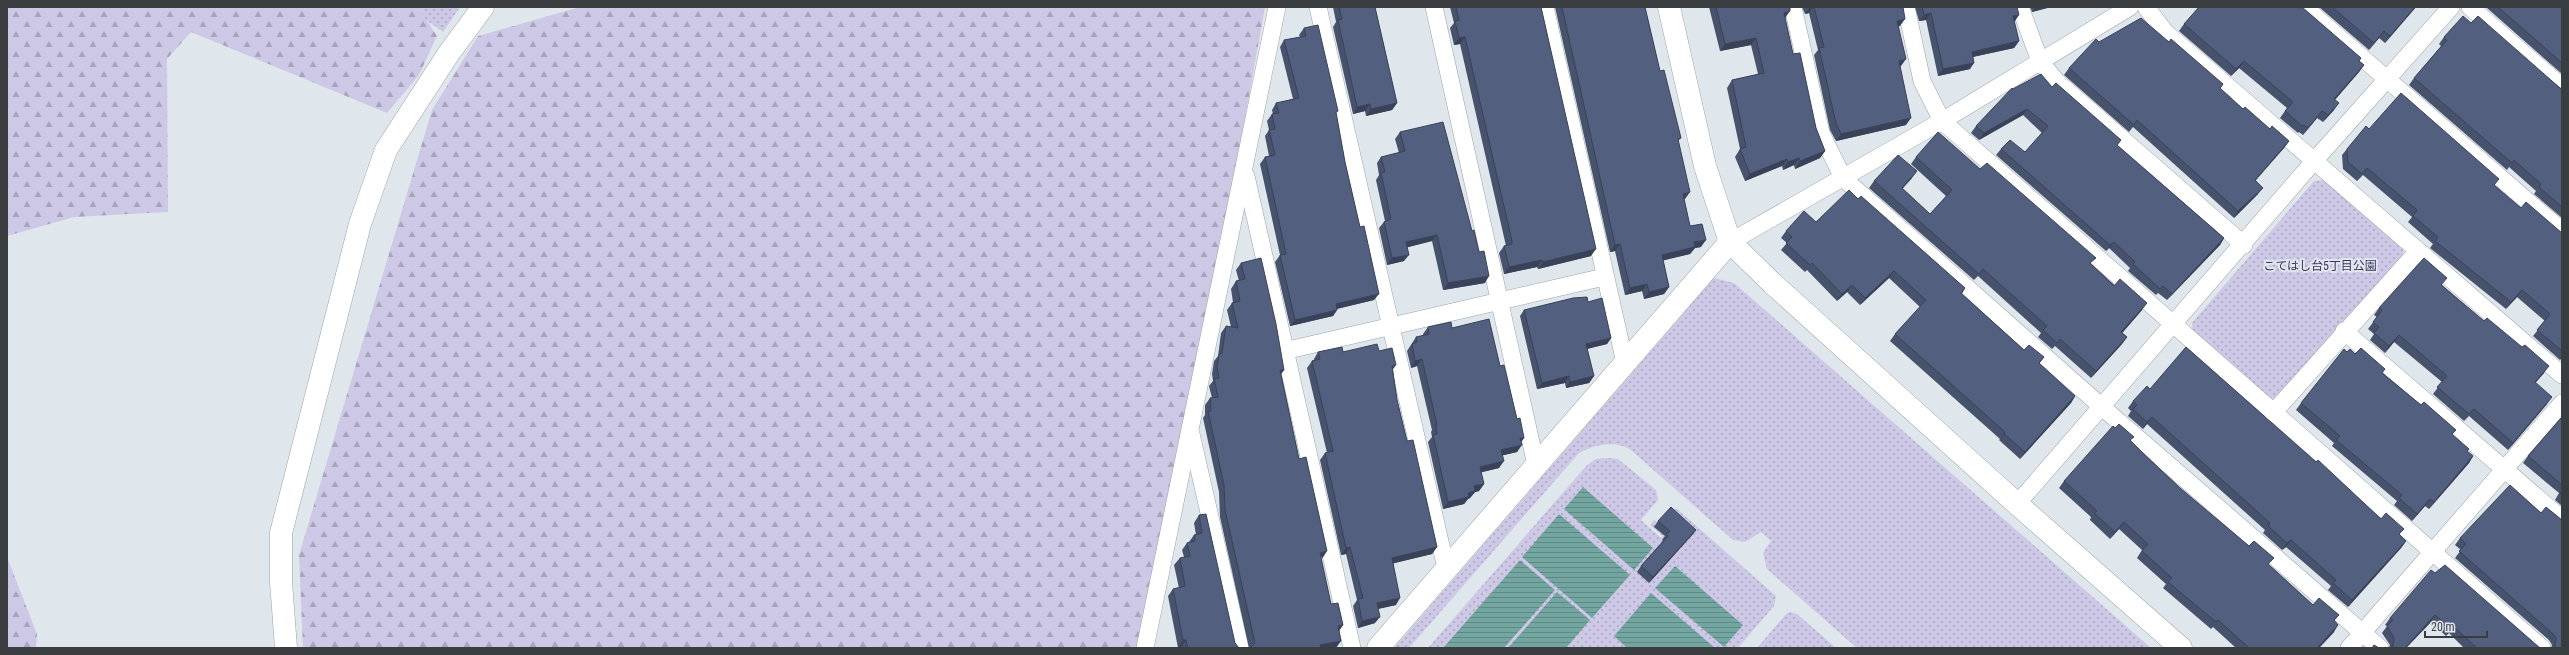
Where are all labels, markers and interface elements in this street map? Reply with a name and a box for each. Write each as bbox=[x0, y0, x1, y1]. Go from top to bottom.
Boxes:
park label: こてはし台5丁目公園 bbox=[2263, 259, 2377, 273]
scale bar bbox=[2425, 613, 2487, 639]
text: 20 m bbox=[2431, 620, 2455, 634]

